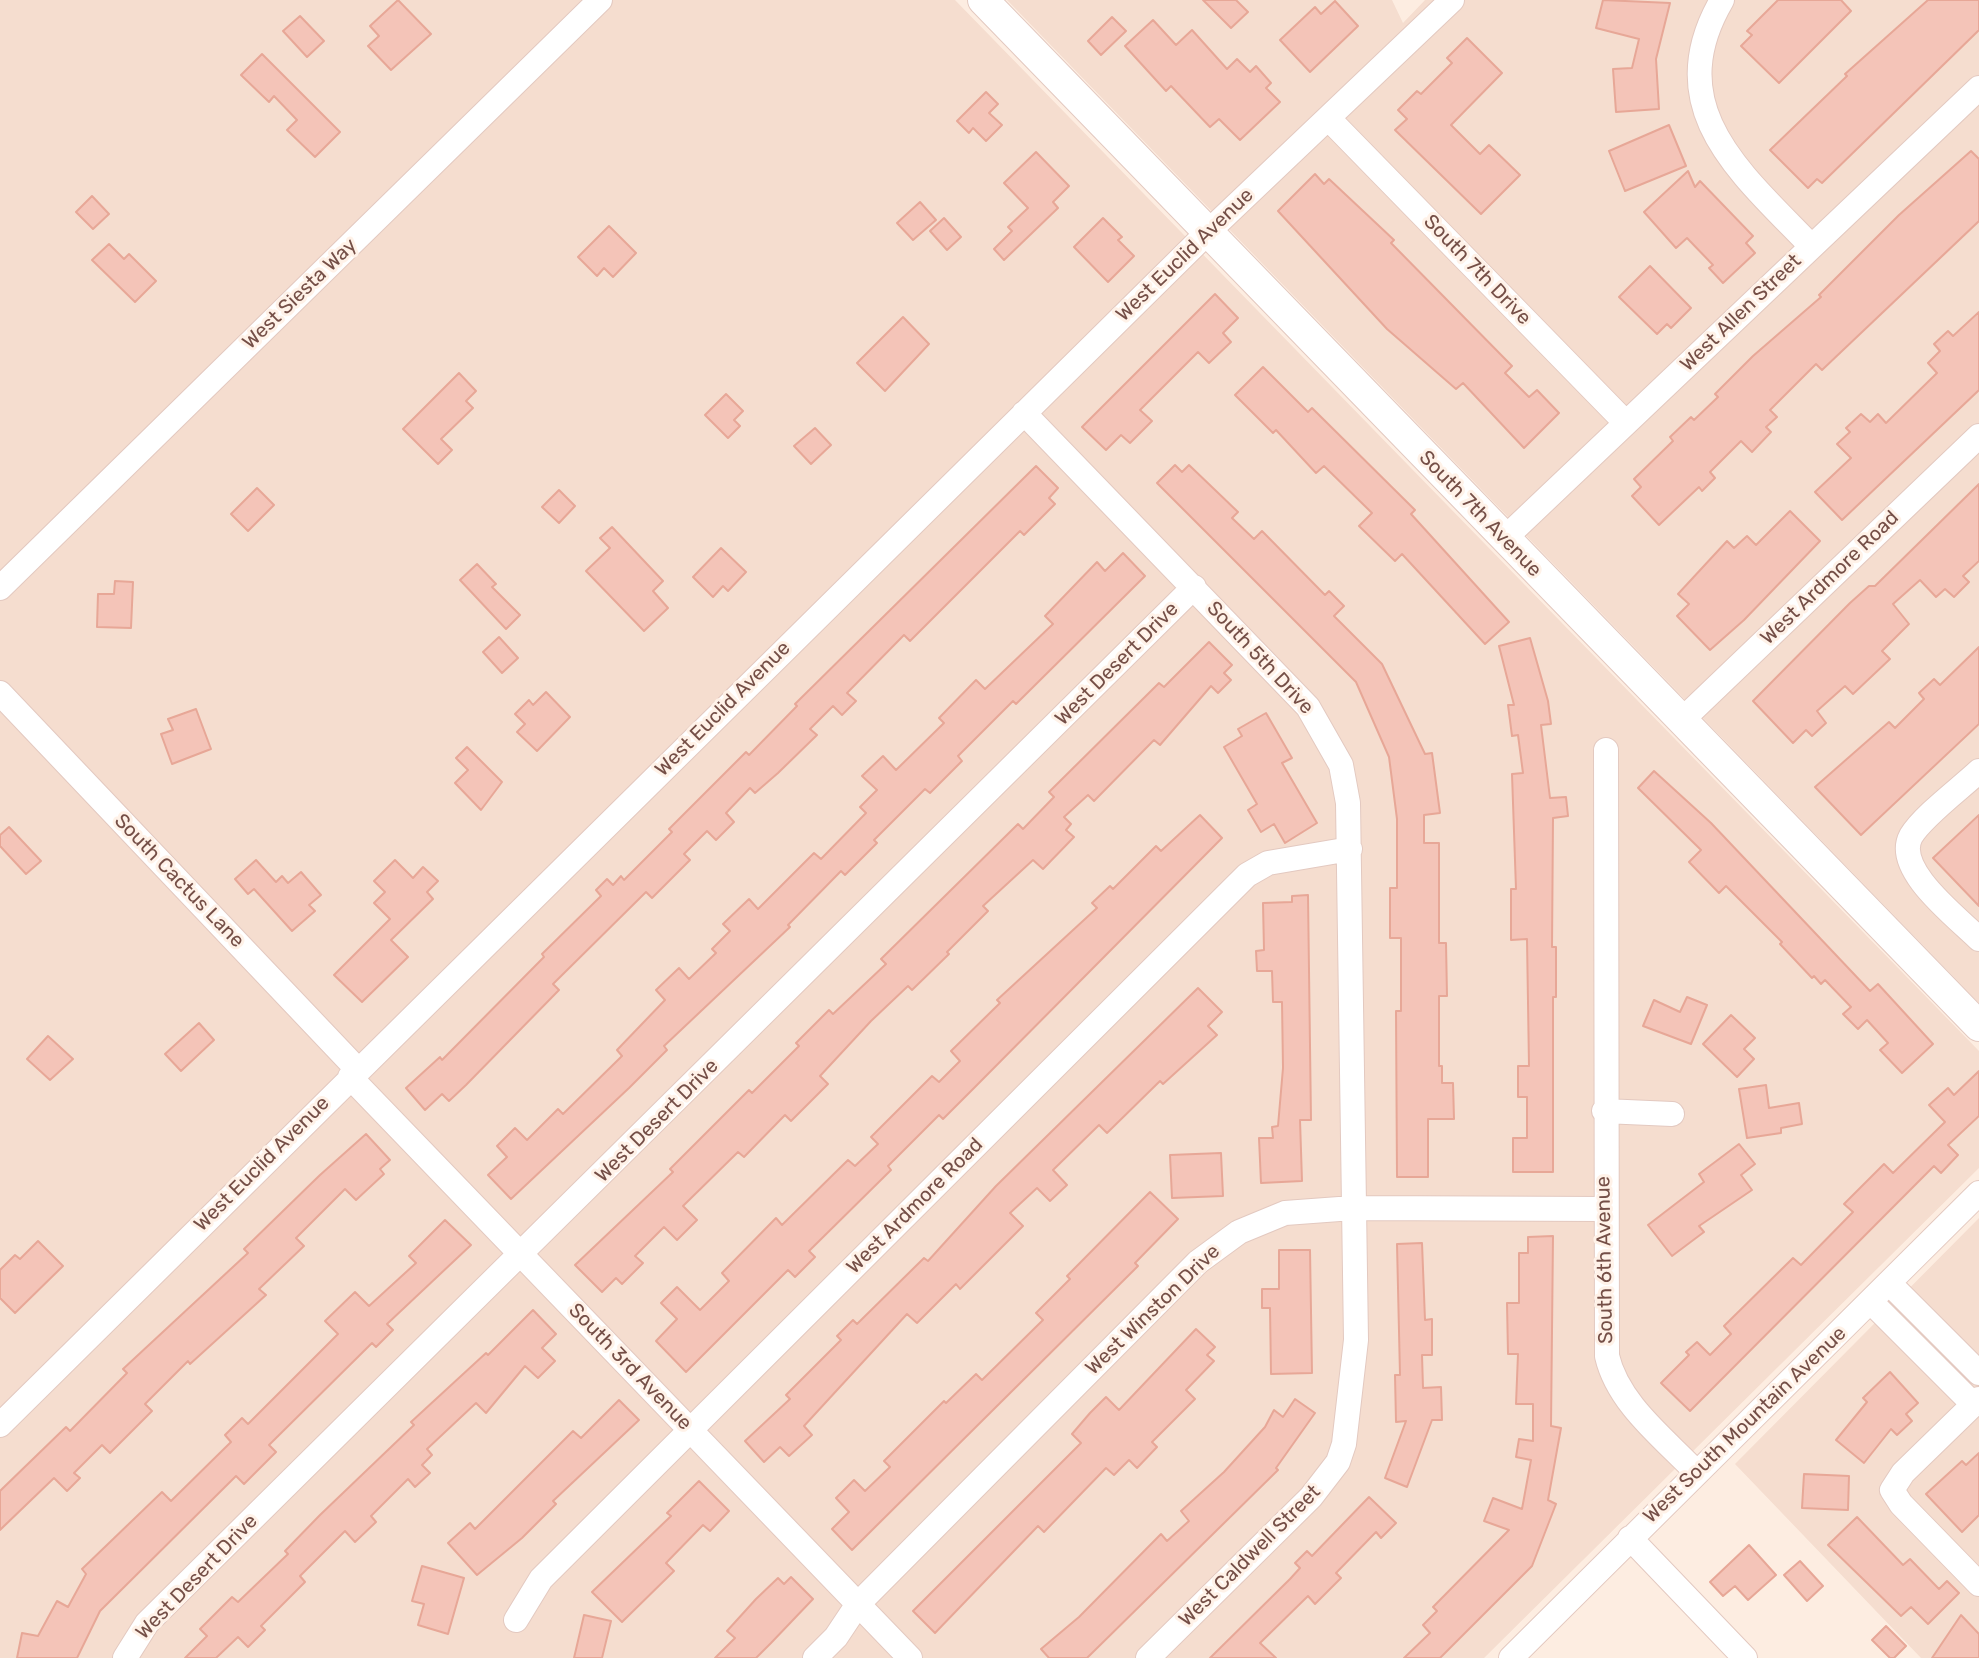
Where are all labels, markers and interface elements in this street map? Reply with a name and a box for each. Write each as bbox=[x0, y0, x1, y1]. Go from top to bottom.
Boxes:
street label: West Euclid Avenue bbox=[1111, 183, 1259, 327]
street label: South 7th Drive bbox=[1418, 210, 1536, 330]
street label: West Siesta Way bbox=[238, 233, 362, 355]
street label: West Allen Street bbox=[1676, 249, 1806, 377]
street label: South 7th Avenue bbox=[1414, 446, 1546, 582]
street label: West Ardmore Road bbox=[1756, 506, 1904, 650]
street label: West Desert Drive bbox=[1050, 597, 1184, 731]
street label: South 5th Drive bbox=[1202, 597, 1318, 719]
street label: West Euclid Avenue bbox=[650, 636, 796, 782]
street label: South Cactus Lane bbox=[109, 809, 249, 953]
street label: West Desert Drive bbox=[590, 1054, 724, 1188]
street label: West Euclid Avenue bbox=[189, 1091, 335, 1237]
street label: West Ardmore Road bbox=[842, 1133, 988, 1279]
street label: South 6th Avenue bbox=[1592, 1176, 1618, 1344]
street label: West Winston Drive bbox=[1081, 1240, 1225, 1380]
street label: South 3rd Avenue bbox=[563, 1299, 697, 1435]
street label: West South Mountain Avenue bbox=[1639, 1322, 1851, 1528]
street label: West Caldwell Street bbox=[1174, 1480, 1326, 1632]
street label: West Desert Drive bbox=[131, 1509, 263, 1645]

